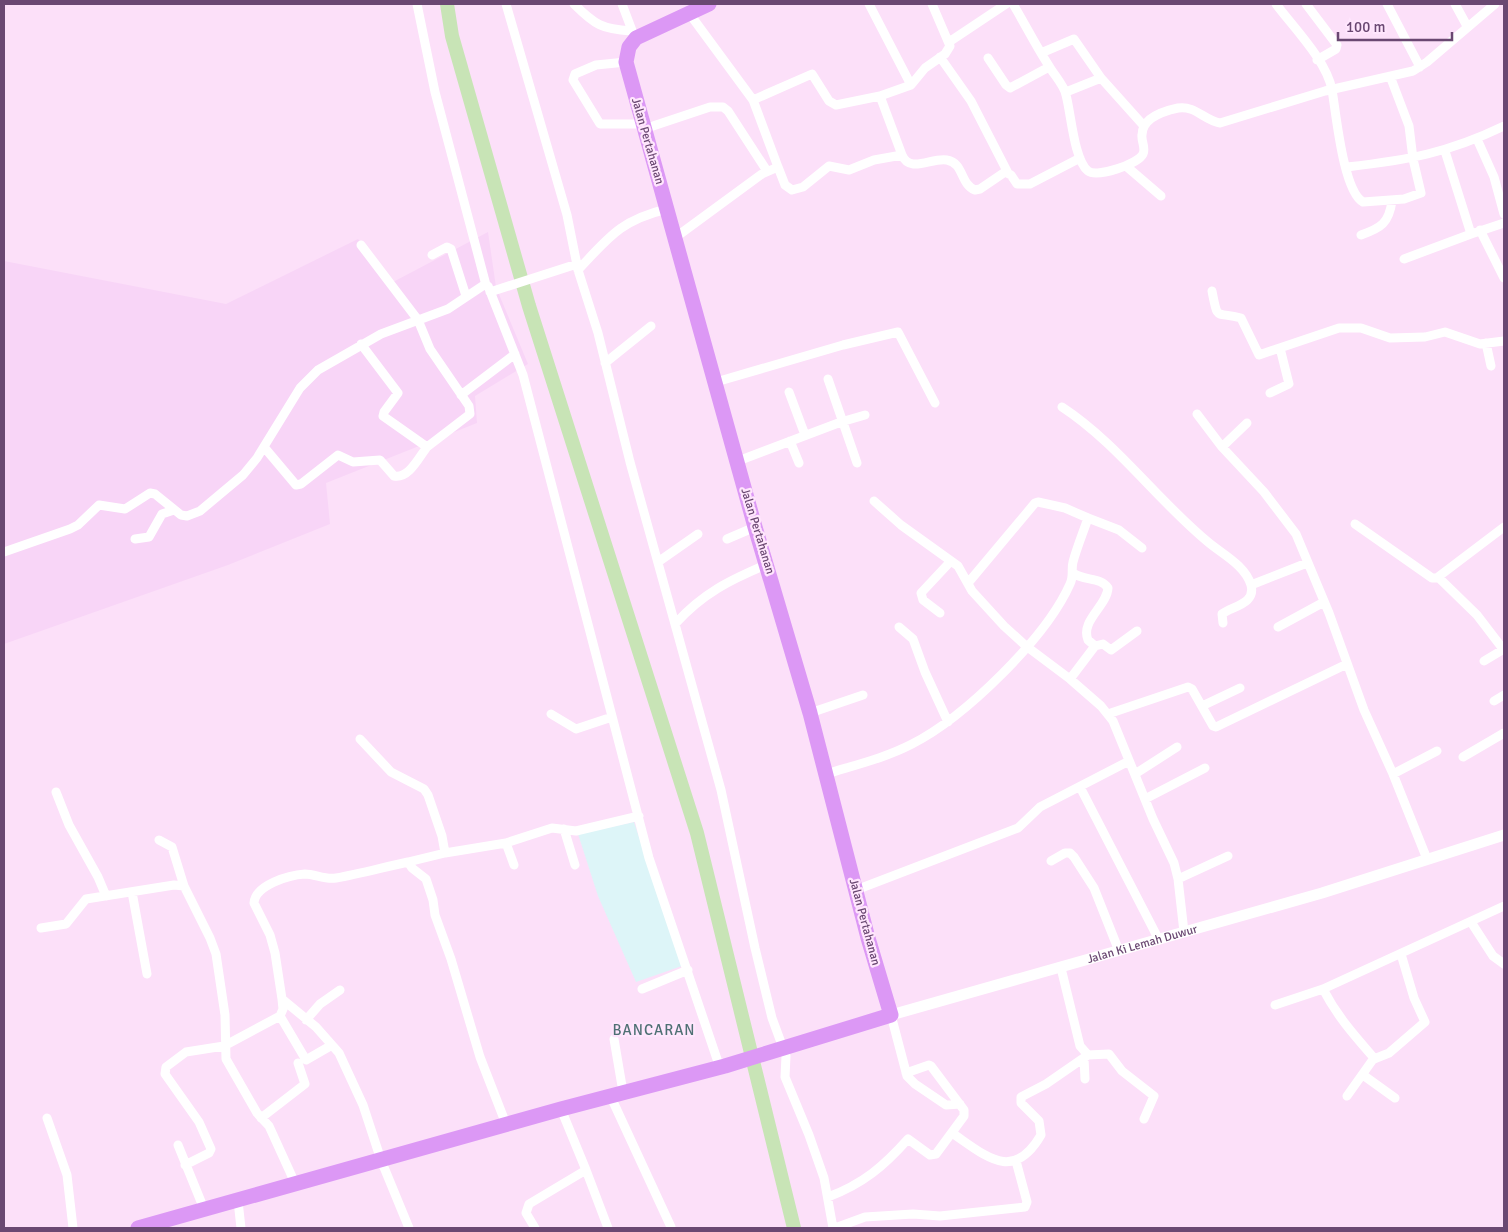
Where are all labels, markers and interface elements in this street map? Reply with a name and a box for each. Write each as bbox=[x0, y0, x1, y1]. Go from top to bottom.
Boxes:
scale bar bbox=[1338, 10, 1452, 42]
text: 100 m bbox=[1346, 18, 1386, 36]
street label: Jalan Pertahanan bbox=[628, 96, 667, 186]
street label: Jalan Pertahanan bbox=[737, 486, 778, 576]
street label: Jalan Pertahanan bbox=[846, 877, 883, 967]
street label: Jalan Ki Lemah Duwur bbox=[1085, 922, 1200, 967]
district label: BANCARAN bbox=[612, 1021, 696, 1039]

